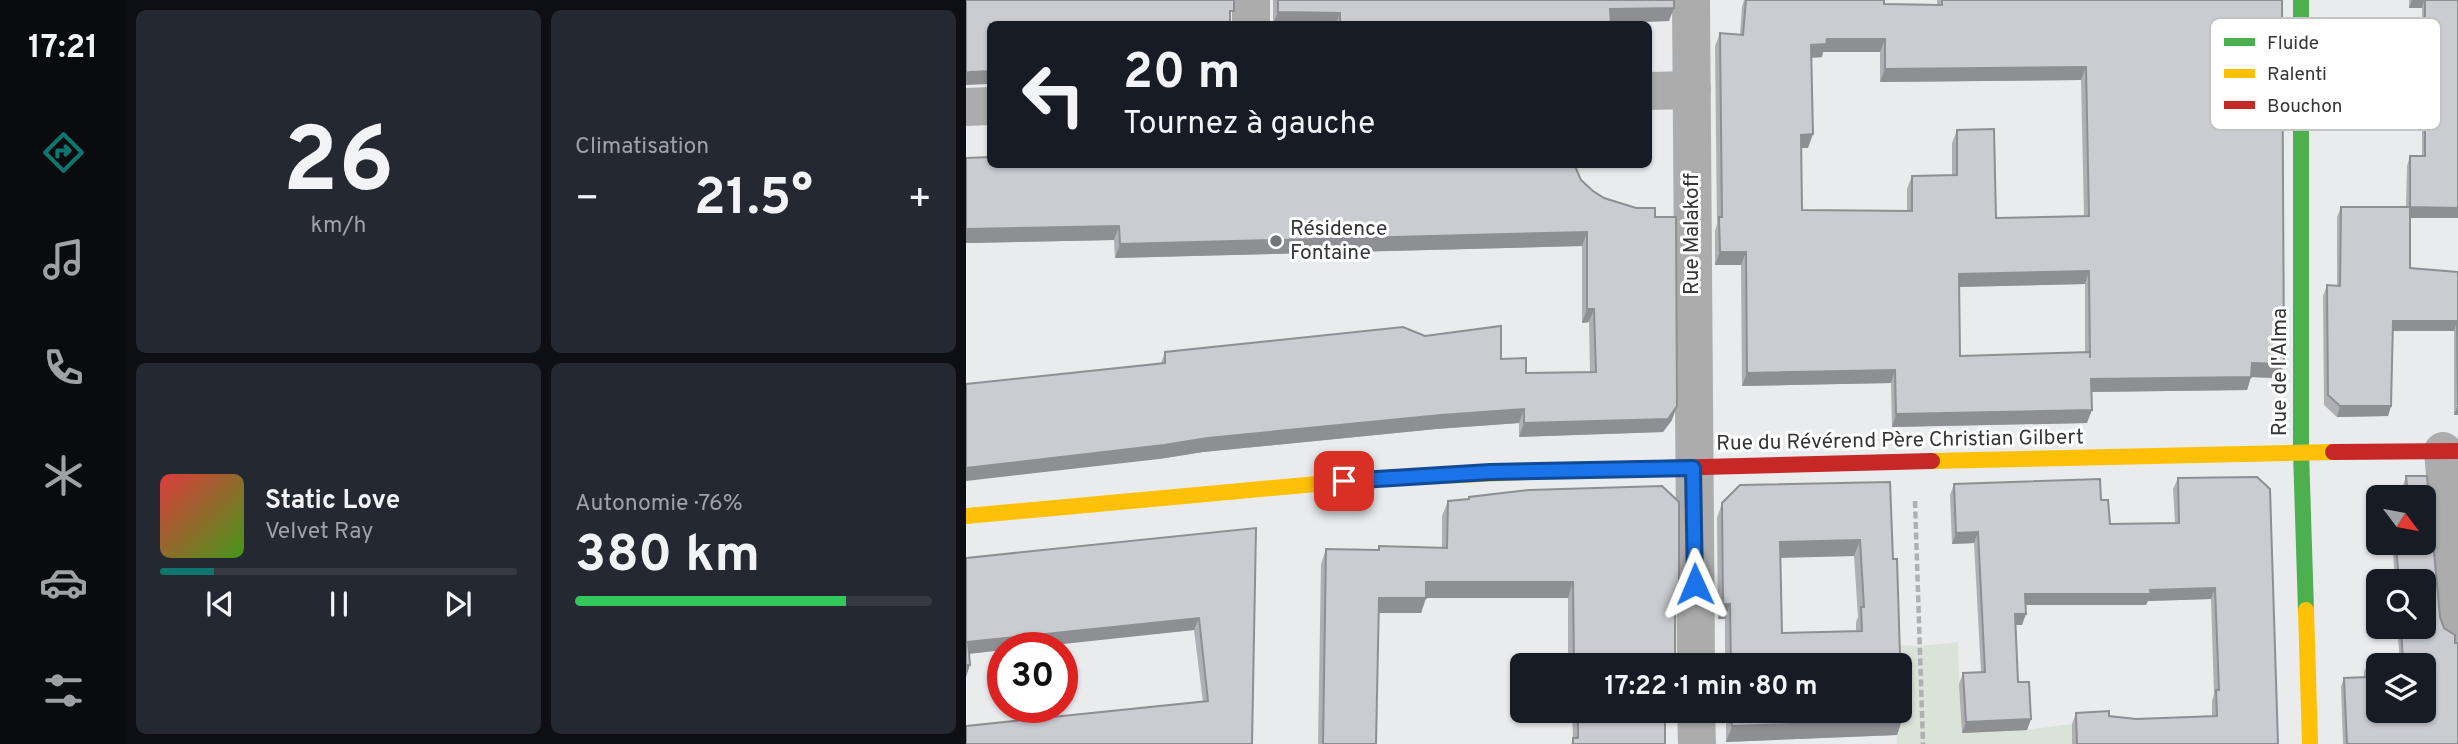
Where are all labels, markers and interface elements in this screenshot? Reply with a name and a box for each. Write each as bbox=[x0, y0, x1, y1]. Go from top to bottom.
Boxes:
legend bbox=[2210, 18, 2441, 130]
text: 17:21 bbox=[28, 29, 98, 69]
text: Fluide bbox=[2267, 32, 2319, 56]
text: 20 m bbox=[1123, 44, 1240, 106]
icon: left bbox=[1008, 49, 1099, 140]
text: Ralenti bbox=[2267, 63, 2327, 87]
text: Bouchon bbox=[2267, 95, 2343, 119]
text: Tournez à gauche bbox=[1123, 105, 1375, 145]
text: 26 bbox=[283, 109, 394, 224]
icon: directions bbox=[39, 128, 88, 177]
text: Climatisation bbox=[575, 133, 709, 162]
text: 21.5° bbox=[694, 167, 813, 233]
street label: Rue Malakoff bbox=[1679, 173, 1706, 295]
text: − bbox=[575, 176, 600, 225]
text: + bbox=[907, 176, 932, 225]
text: km/h bbox=[311, 212, 366, 241]
place label: Résidence Fontaine bbox=[1290, 216, 1387, 267]
marker: Résidence Fontaine bbox=[1268, 233, 1284, 249]
icon: music bbox=[39, 235, 88, 284]
street label: Rue de l'Alma bbox=[2267, 308, 2294, 436]
icon: phone bbox=[39, 343, 88, 392]
street label: Rue du Révérend Père Christian Gilbert bbox=[1716, 424, 2084, 458]
icon: climate bbox=[39, 451, 88, 500]
pin bbox=[1314, 451, 1374, 511]
icon: arrive bbox=[1325, 462, 1363, 500]
text: Static Love bbox=[265, 485, 400, 518]
north arrow bbox=[2366, 485, 2436, 555]
map controls bbox=[2366, 485, 2436, 723]
text: Autonomie · 76% bbox=[575, 490, 743, 519]
text: Velvet Ray bbox=[265, 518, 373, 547]
text: 380 km bbox=[575, 524, 760, 590]
position arrow bbox=[1658, 547, 1732, 621]
icon: car bbox=[39, 558, 88, 607]
button: search bbox=[2366, 569, 2436, 639]
icon: previous bbox=[201, 585, 239, 623]
icon: pause bbox=[320, 585, 358, 623]
icon: next bbox=[439, 585, 477, 623]
speed limit sign: 30 bbox=[987, 632, 1078, 723]
button: layers bbox=[2366, 653, 2436, 723]
icon: filters bbox=[39, 666, 88, 715]
text: 17:22 · 1 min · 80 m bbox=[1604, 671, 1818, 704]

